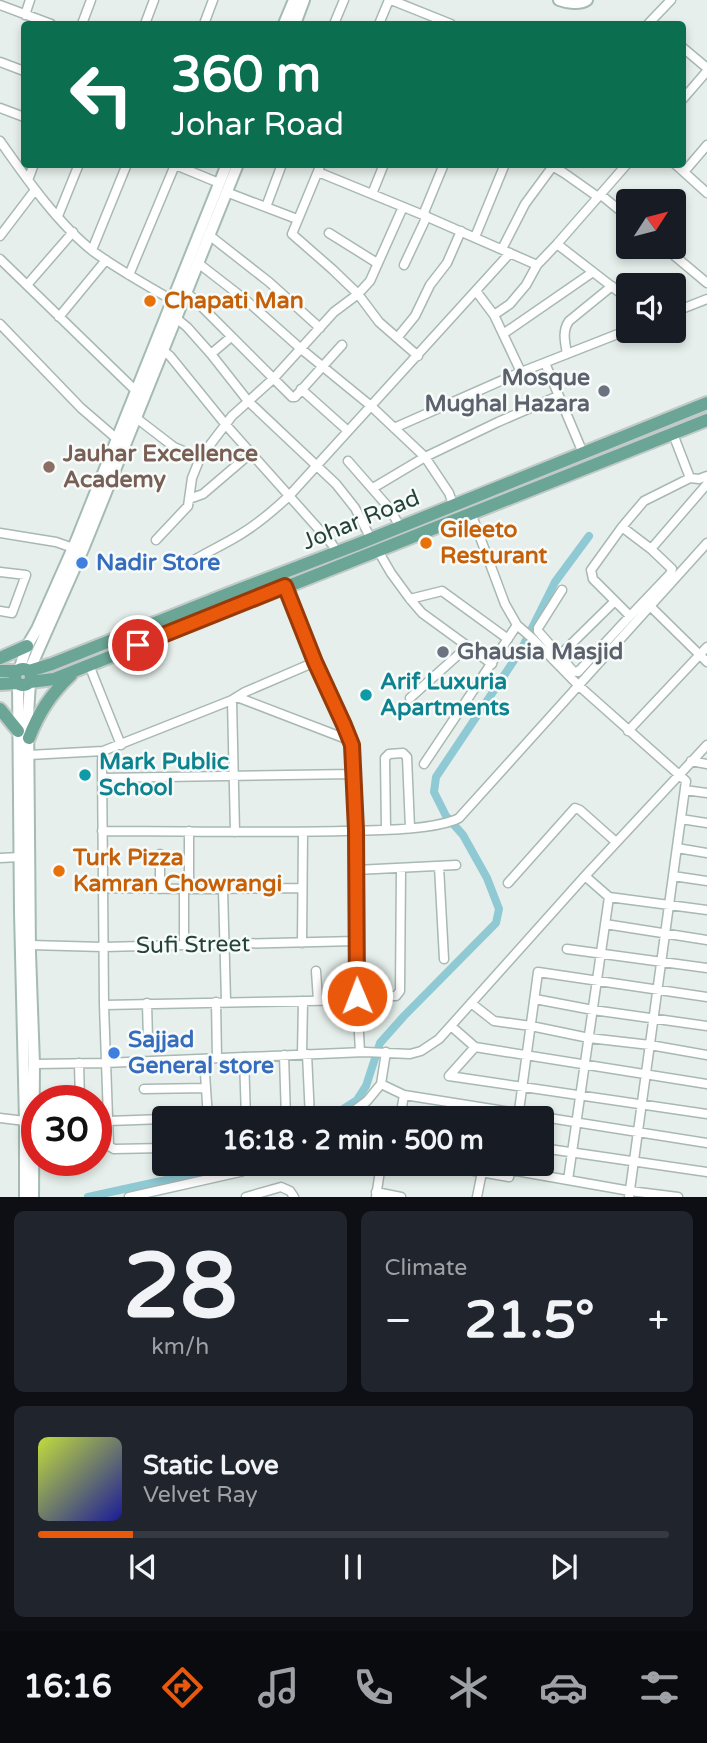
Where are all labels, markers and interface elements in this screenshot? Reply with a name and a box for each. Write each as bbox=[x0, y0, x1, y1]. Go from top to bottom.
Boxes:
text: 360 m bbox=[171, 46, 321, 105]
icon: left bbox=[56, 49, 147, 140]
text: Johar Road bbox=[171, 106, 344, 144]
north arrow bbox=[616, 189, 686, 259]
map controls bbox=[616, 189, 686, 343]
button: sound bbox=[616, 273, 686, 343]
place label: Chapati Man bbox=[164, 287, 304, 315]
marker: Chapati Man bbox=[142, 293, 158, 309]
place label: Mosque Mughal Hazara bbox=[425, 364, 590, 418]
marker: Mosque Mughal Hazara bbox=[596, 383, 612, 399]
place label: Jauhar Excellence Academy bbox=[62, 440, 258, 494]
marker: Jauhar Excellence Academy bbox=[41, 459, 57, 475]
street label: Johar Road bbox=[298, 484, 424, 556]
place label: Gileeto Resturant bbox=[440, 516, 548, 570]
marker: Gileeto Resturant bbox=[418, 535, 434, 551]
place label: Nadir Store bbox=[96, 549, 220, 577]
marker: Nadir Store bbox=[74, 555, 90, 571]
pin bbox=[108, 615, 168, 675]
icon: arrive bbox=[119, 626, 157, 664]
place label: Ghausia Masjid bbox=[457, 638, 623, 666]
marker: Ghausia Masjid bbox=[435, 644, 451, 660]
place label: Arif Luxuria Apartments bbox=[380, 668, 510, 722]
marker: Arif Luxuria Apartments bbox=[358, 687, 374, 703]
place label: Mark Public School bbox=[99, 748, 229, 802]
marker: Mark Public School bbox=[77, 767, 93, 783]
place label: Turk Pizza Kamran Chowrangi bbox=[72, 844, 282, 898]
marker: Turk Pizza Kamran Chowrangi bbox=[51, 863, 67, 879]
street label: Sufi Street bbox=[136, 930, 251, 960]
position arrow bbox=[320, 959, 394, 1033]
place label: Sajjad General store bbox=[128, 1026, 274, 1080]
marker: Sajjad General store bbox=[106, 1045, 122, 1061]
speed limit sign: 30 bbox=[21, 1085, 112, 1176]
text: 16:18 · 2 min · 500 m bbox=[222, 1125, 484, 1156]
text: 28 bbox=[123, 1232, 237, 1342]
text: Climate bbox=[385, 1254, 467, 1282]
text: 21.5° bbox=[465, 1289, 595, 1352]
text: − bbox=[385, 1298, 412, 1344]
text: + bbox=[648, 1298, 669, 1344]
text: km/h bbox=[151, 1333, 209, 1361]
text: Static Love bbox=[143, 1450, 279, 1481]
text: Velvet Ray bbox=[143, 1481, 258, 1509]
icon: previous bbox=[124, 1548, 162, 1586]
icon: pause bbox=[334, 1548, 372, 1586]
icon: next bbox=[545, 1548, 583, 1586]
icon: directions bbox=[158, 1663, 207, 1712]
icon: music bbox=[254, 1663, 303, 1712]
icon: phone bbox=[349, 1663, 398, 1712]
icon: climate bbox=[444, 1663, 493, 1712]
icon: car bbox=[539, 1663, 588, 1712]
icon: filters bbox=[635, 1663, 684, 1712]
text: 16:16 bbox=[23, 1668, 112, 1706]

